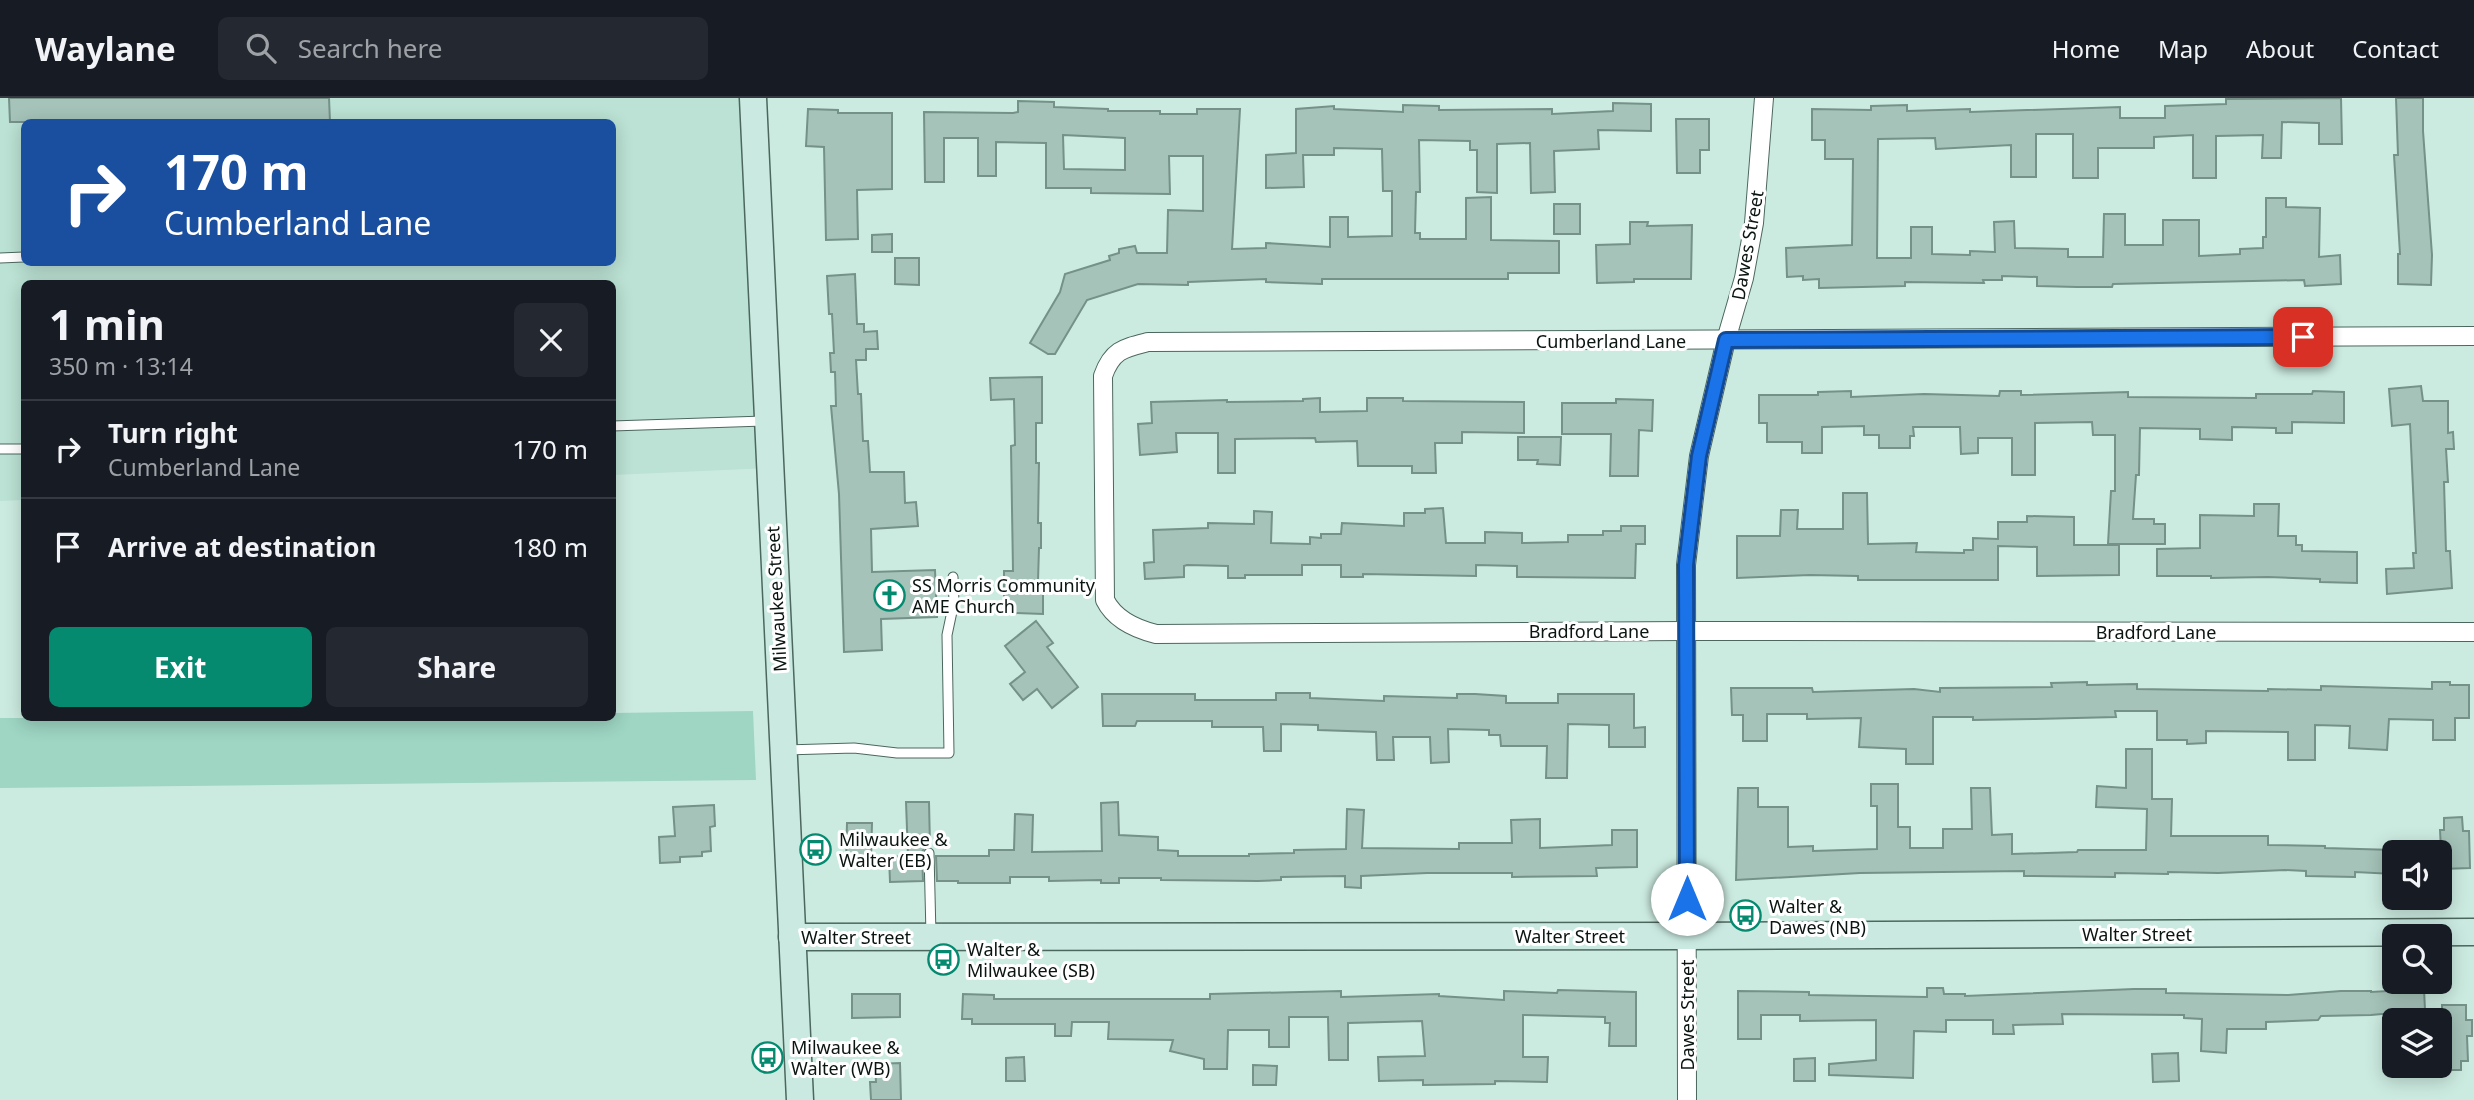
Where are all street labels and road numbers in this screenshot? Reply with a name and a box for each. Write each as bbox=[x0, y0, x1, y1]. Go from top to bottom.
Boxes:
street label: Dawes Street bbox=[1726, 188, 1769, 302]
street label: Cumberland Lane bbox=[1536, 329, 1686, 353]
street label: Milwaukee Street bbox=[760, 525, 792, 672]
street label: Bradford Lane bbox=[1529, 619, 1649, 643]
street label: Bradford Lane bbox=[2096, 620, 2216, 644]
street label: Walter Street bbox=[2082, 922, 2193, 946]
street label: Walter Street bbox=[1515, 924, 1626, 948]
street label: Walter Street bbox=[801, 925, 912, 949]
street label: Dawes Street bbox=[1675, 959, 1699, 1071]

